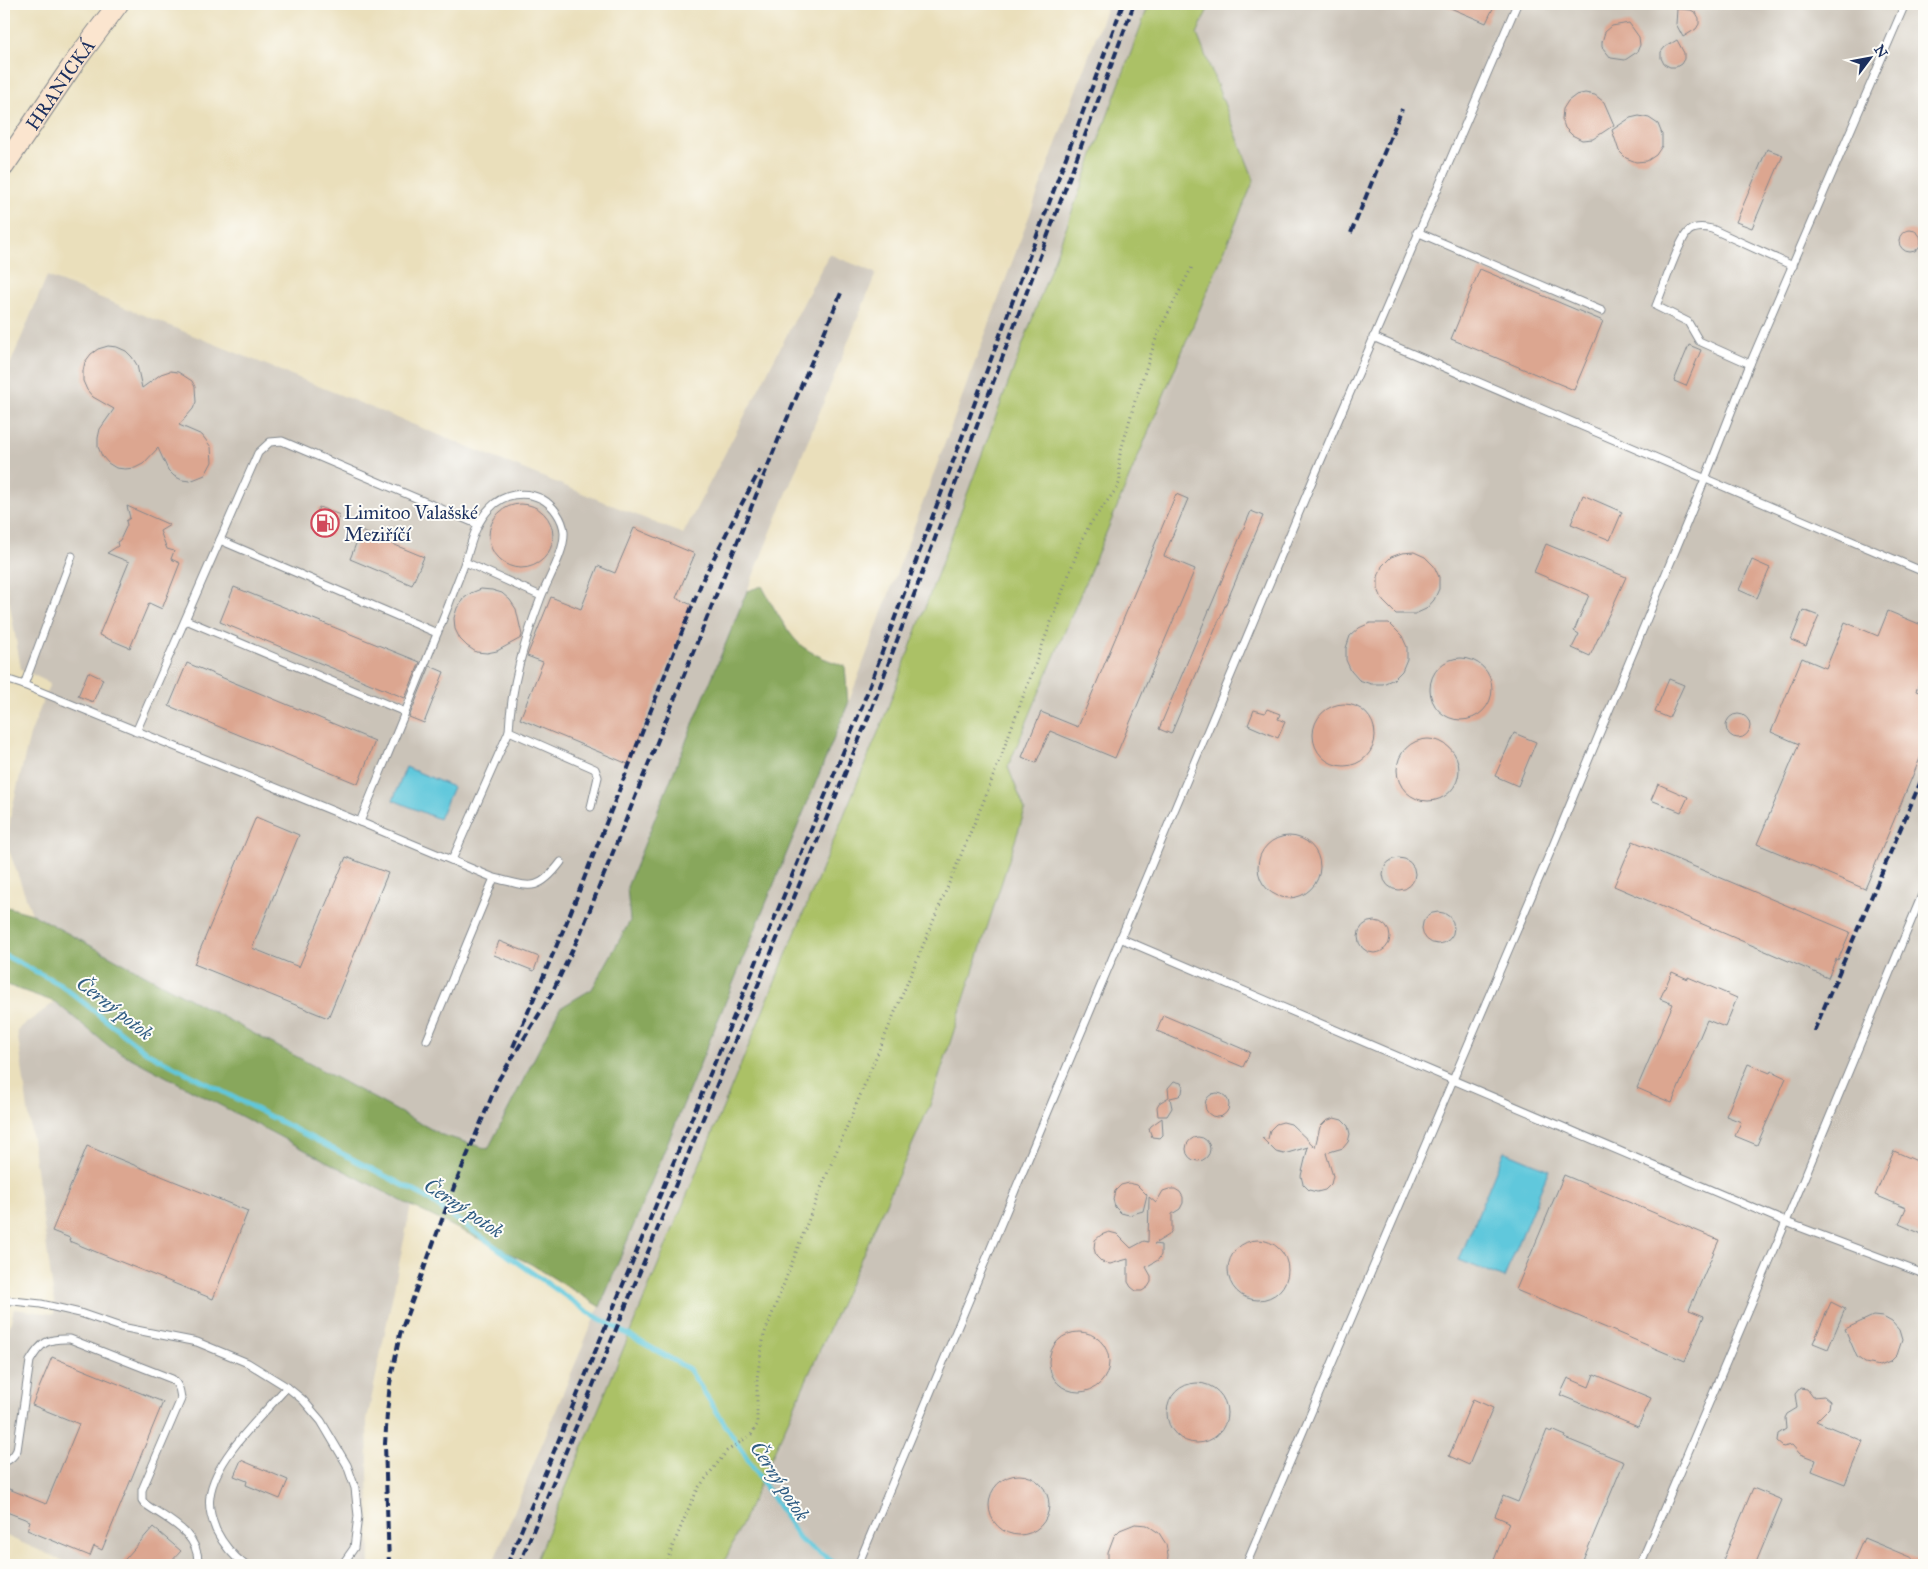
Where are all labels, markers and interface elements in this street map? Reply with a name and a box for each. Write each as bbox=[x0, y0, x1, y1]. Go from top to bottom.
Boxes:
north arrow bbox=[1846, 32, 1896, 82]
street label: HRANICKÁ bbox=[21, 34, 100, 135]
text: N bbox=[1870, 42, 1891, 61]
place label: Limitoo Valašské Meziříčí bbox=[344, 501, 478, 546]
fuel station icon: Limitoo Valašské Meziříčí bbox=[310, 508, 340, 538]
water label: Černý potok bbox=[71, 969, 159, 1046]
water label: Černý potok bbox=[419, 1171, 509, 1244]
water label: Černý potok bbox=[744, 1435, 816, 1526]

